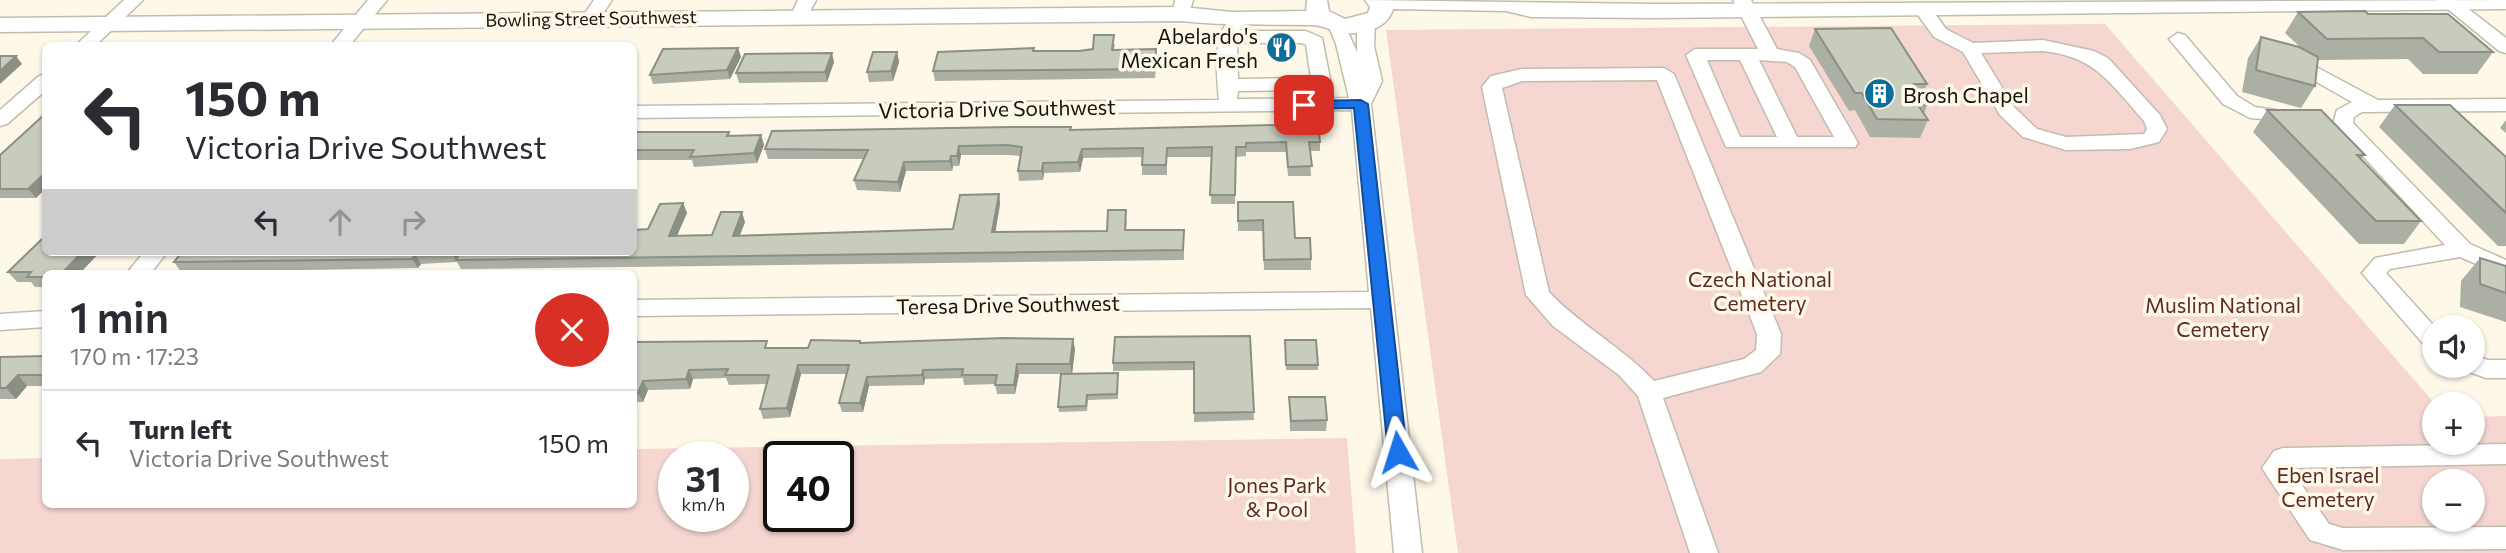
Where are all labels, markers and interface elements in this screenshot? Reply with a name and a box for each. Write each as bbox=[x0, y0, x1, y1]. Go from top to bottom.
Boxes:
street label: Bowling Street Southwest bbox=[485, 5, 697, 31]
place label: Abelardo's Mexican Fresh bbox=[1120, 23, 1258, 72]
restaurant icon: Abelardo's Mexican Fresh bbox=[1264, 30, 1298, 64]
text: 150 m bbox=[185, 66, 320, 126]
icon: left bbox=[70, 70, 161, 161]
pin bbox=[1274, 75, 1334, 135]
building icon: Brosh Chapel bbox=[1863, 77, 1897, 111]
place label: Brosh Chapel bbox=[1903, 82, 2029, 107]
icon: arrive bbox=[1285, 86, 1323, 124]
street label: Victoria Drive Southwest bbox=[878, 93, 1116, 123]
text: Victoria Drive Southwest bbox=[185, 126, 547, 166]
icon: left bbox=[248, 203, 286, 241]
icon: ahead bbox=[321, 203, 359, 241]
icon: right bbox=[394, 203, 432, 241]
park label: Czech National Cemetery bbox=[1688, 266, 1832, 315]
text: 1 min bbox=[70, 290, 169, 342]
street label: Teresa Drive Southwest bbox=[896, 290, 1120, 318]
park label: Muslim National Cemetery bbox=[2145, 292, 2301, 341]
button: close bbox=[535, 293, 609, 367]
map controls bbox=[2422, 315, 2485, 532]
button: sound bbox=[2422, 315, 2485, 378]
text: 170 m · 17:23 bbox=[70, 342, 199, 370]
button: + bbox=[2422, 392, 2485, 455]
text: Turn left bbox=[129, 413, 232, 444]
position arrow bbox=[1361, 415, 1435, 489]
icon: left bbox=[70, 424, 108, 462]
text: 150 m bbox=[538, 427, 609, 458]
speed limit sign: 40 bbox=[763, 441, 854, 532]
text: Victoria Drive Southwest bbox=[129, 444, 389, 472]
text: 31 bbox=[685, 456, 722, 499]
park label: Eben Israel Cemetery bbox=[2276, 462, 2380, 511]
button: − bbox=[2422, 469, 2485, 532]
park label: Jones Park & Pool bbox=[1227, 472, 1327, 521]
text: km/h bbox=[682, 493, 725, 515]

